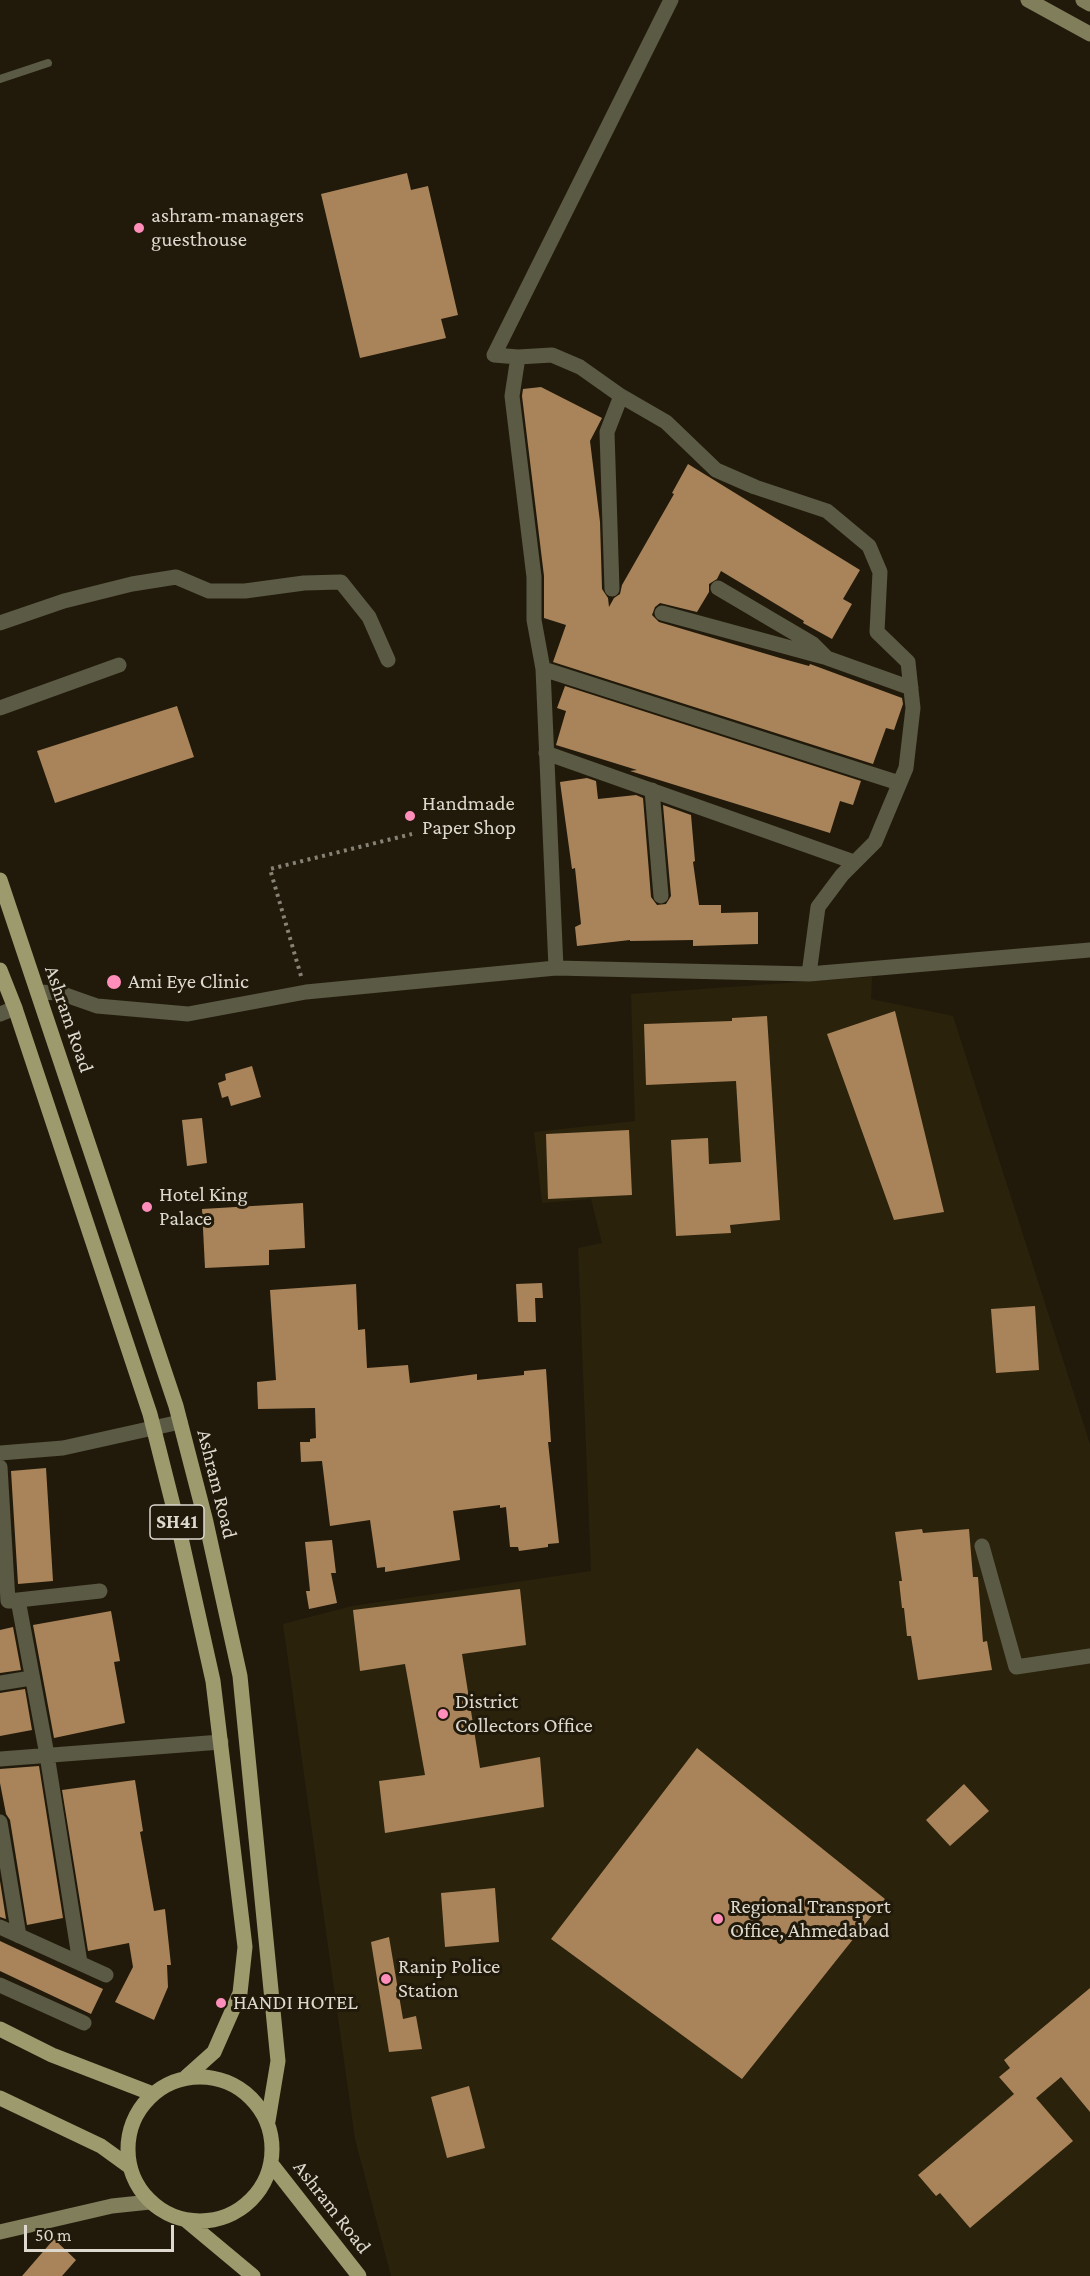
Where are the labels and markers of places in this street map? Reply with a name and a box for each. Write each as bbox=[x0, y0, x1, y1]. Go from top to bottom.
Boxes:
place label: ashram-managers guesthouse bbox=[151, 203, 304, 253]
marker: ashram-managers guesthouse bbox=[132, 221, 146, 235]
place label: Handmade Paper Shop bbox=[422, 791, 516, 841]
marker: Handmade Paper Shop bbox=[403, 809, 417, 823]
place label: Ami Eye Clinic bbox=[128, 969, 249, 995]
marker: Ami Eye Clinic bbox=[105, 973, 123, 991]
place label: Hotel King Palace bbox=[159, 1182, 248, 1232]
marker: Hotel King Palace bbox=[140, 1200, 154, 1214]
place label: District Collectors Office bbox=[455, 1689, 593, 1739]
marker: District Collectors Office bbox=[436, 1707, 450, 1721]
place label: Regional Transport Office, Ahmedabad bbox=[730, 1894, 891, 1944]
marker: Regional Transport Office, Ahmedabad bbox=[711, 1912, 725, 1926]
place label: Ranip Police Station bbox=[398, 1954, 500, 2004]
marker: Ranip Police Station bbox=[379, 1972, 393, 1986]
place label: HANDI HOTEL bbox=[233, 1990, 358, 2016]
marker: HANDI HOTEL bbox=[214, 1996, 228, 2010]

